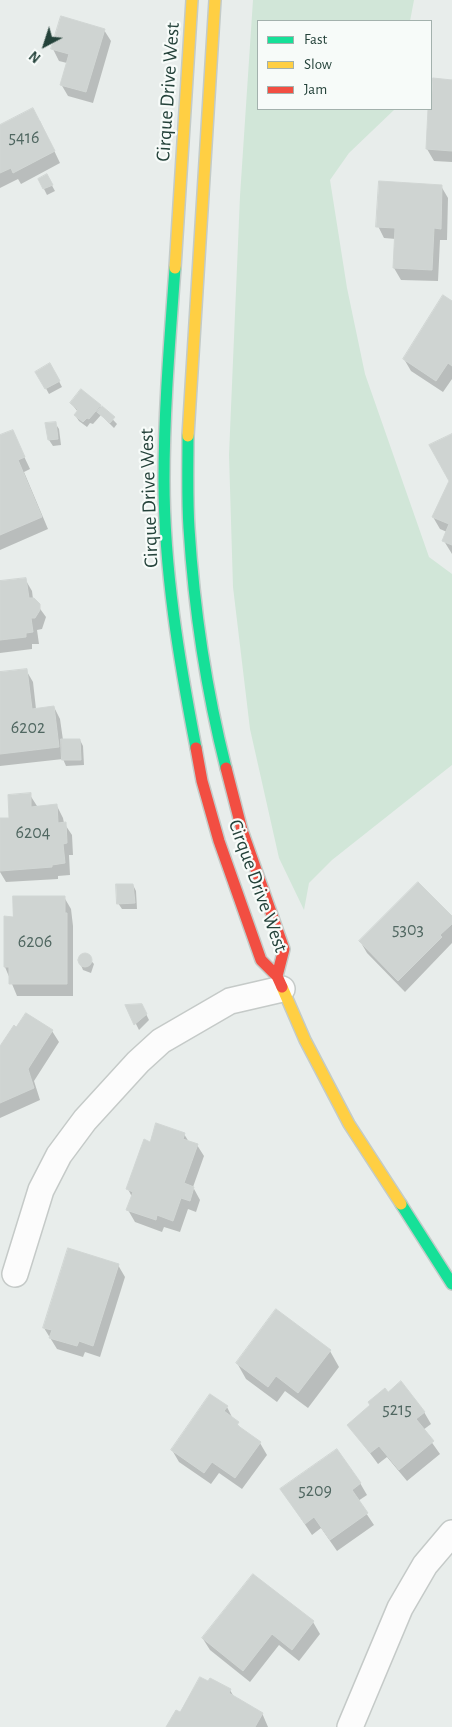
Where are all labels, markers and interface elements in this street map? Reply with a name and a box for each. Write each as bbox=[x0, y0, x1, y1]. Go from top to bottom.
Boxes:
north arrow bbox=[20, 20, 70, 70]
legend bbox=[257, 20, 432, 110]
street label: Cirque Drive West bbox=[151, 22, 185, 162]
text: Fast bbox=[304, 32, 327, 47]
text: N bbox=[27, 48, 44, 65]
text: Slow bbox=[304, 57, 332, 72]
text: Jam bbox=[304, 82, 327, 97]
house number: 5416 bbox=[9, 127, 39, 149]
street label: Cirque Drive West bbox=[135, 428, 163, 568]
house number: 6202 bbox=[11, 717, 45, 739]
street label: Cirque Drive West bbox=[223, 816, 293, 956]
house number: 6204 bbox=[16, 822, 50, 844]
house number: 5303 bbox=[392, 919, 424, 941]
house number: 6206 bbox=[18, 931, 52, 953]
house number: 5215 bbox=[382, 1399, 412, 1421]
house number: 5209 bbox=[298, 1480, 332, 1502]

